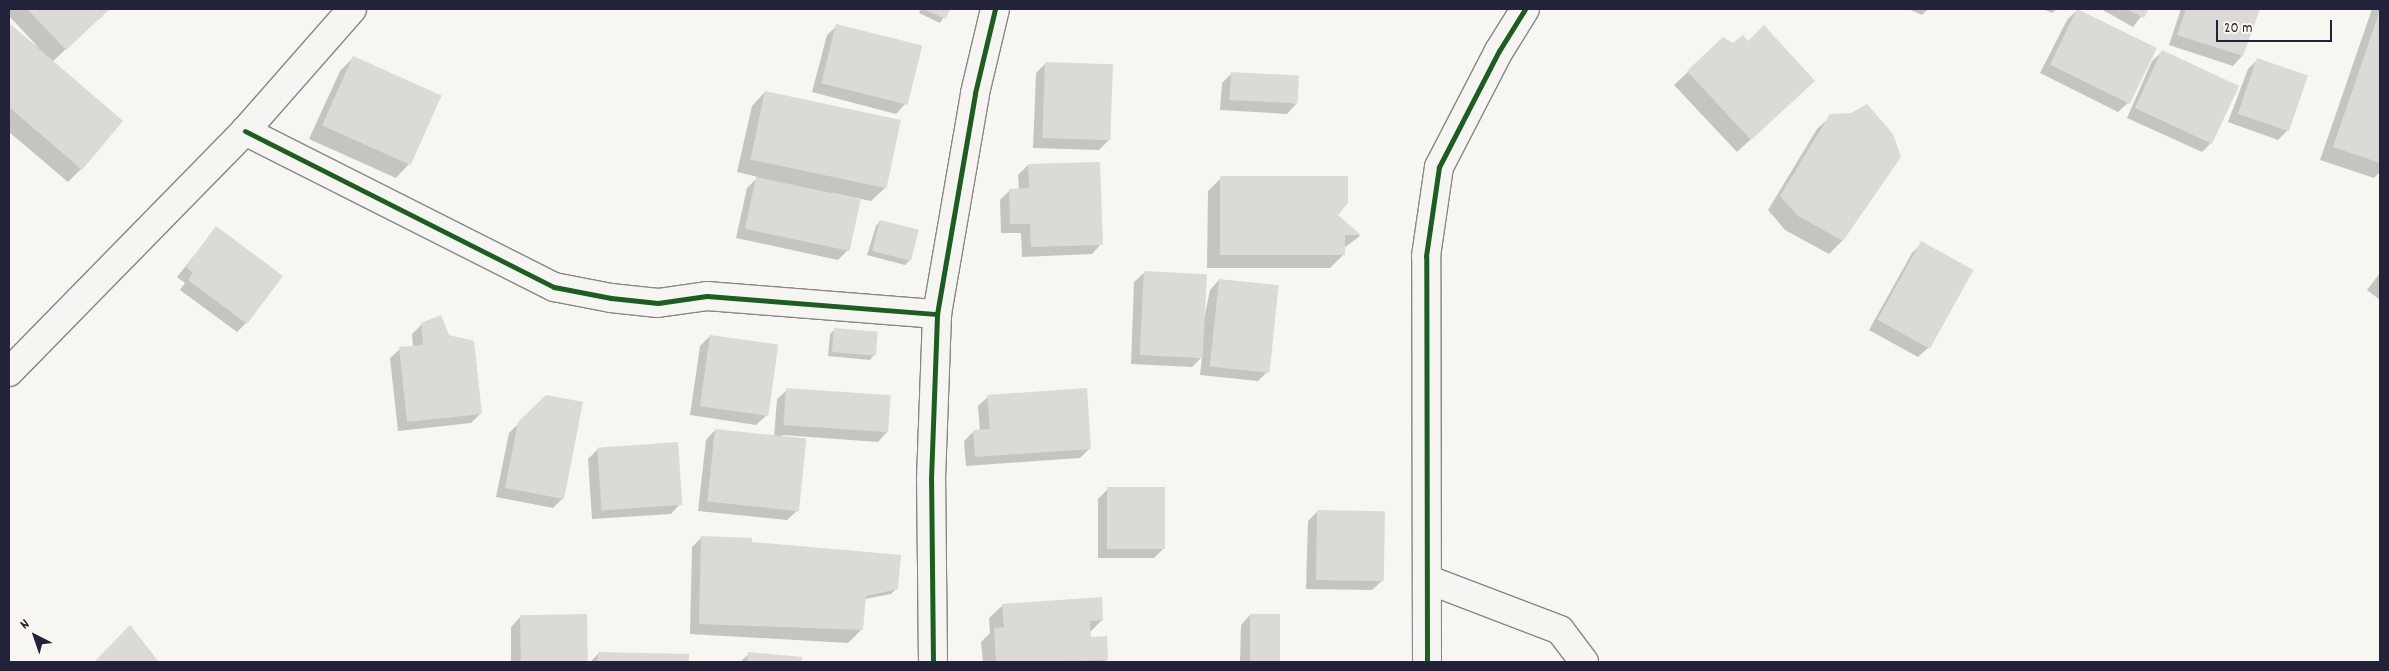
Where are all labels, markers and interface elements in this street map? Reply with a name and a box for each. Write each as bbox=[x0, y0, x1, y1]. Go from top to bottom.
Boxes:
scale bar bbox=[2219, 10, 2335, 42]
text: 20 m bbox=[2224, 18, 2252, 40]
north arrow bbox=[10, 611, 60, 661]
text: N bbox=[16, 615, 34, 635]

